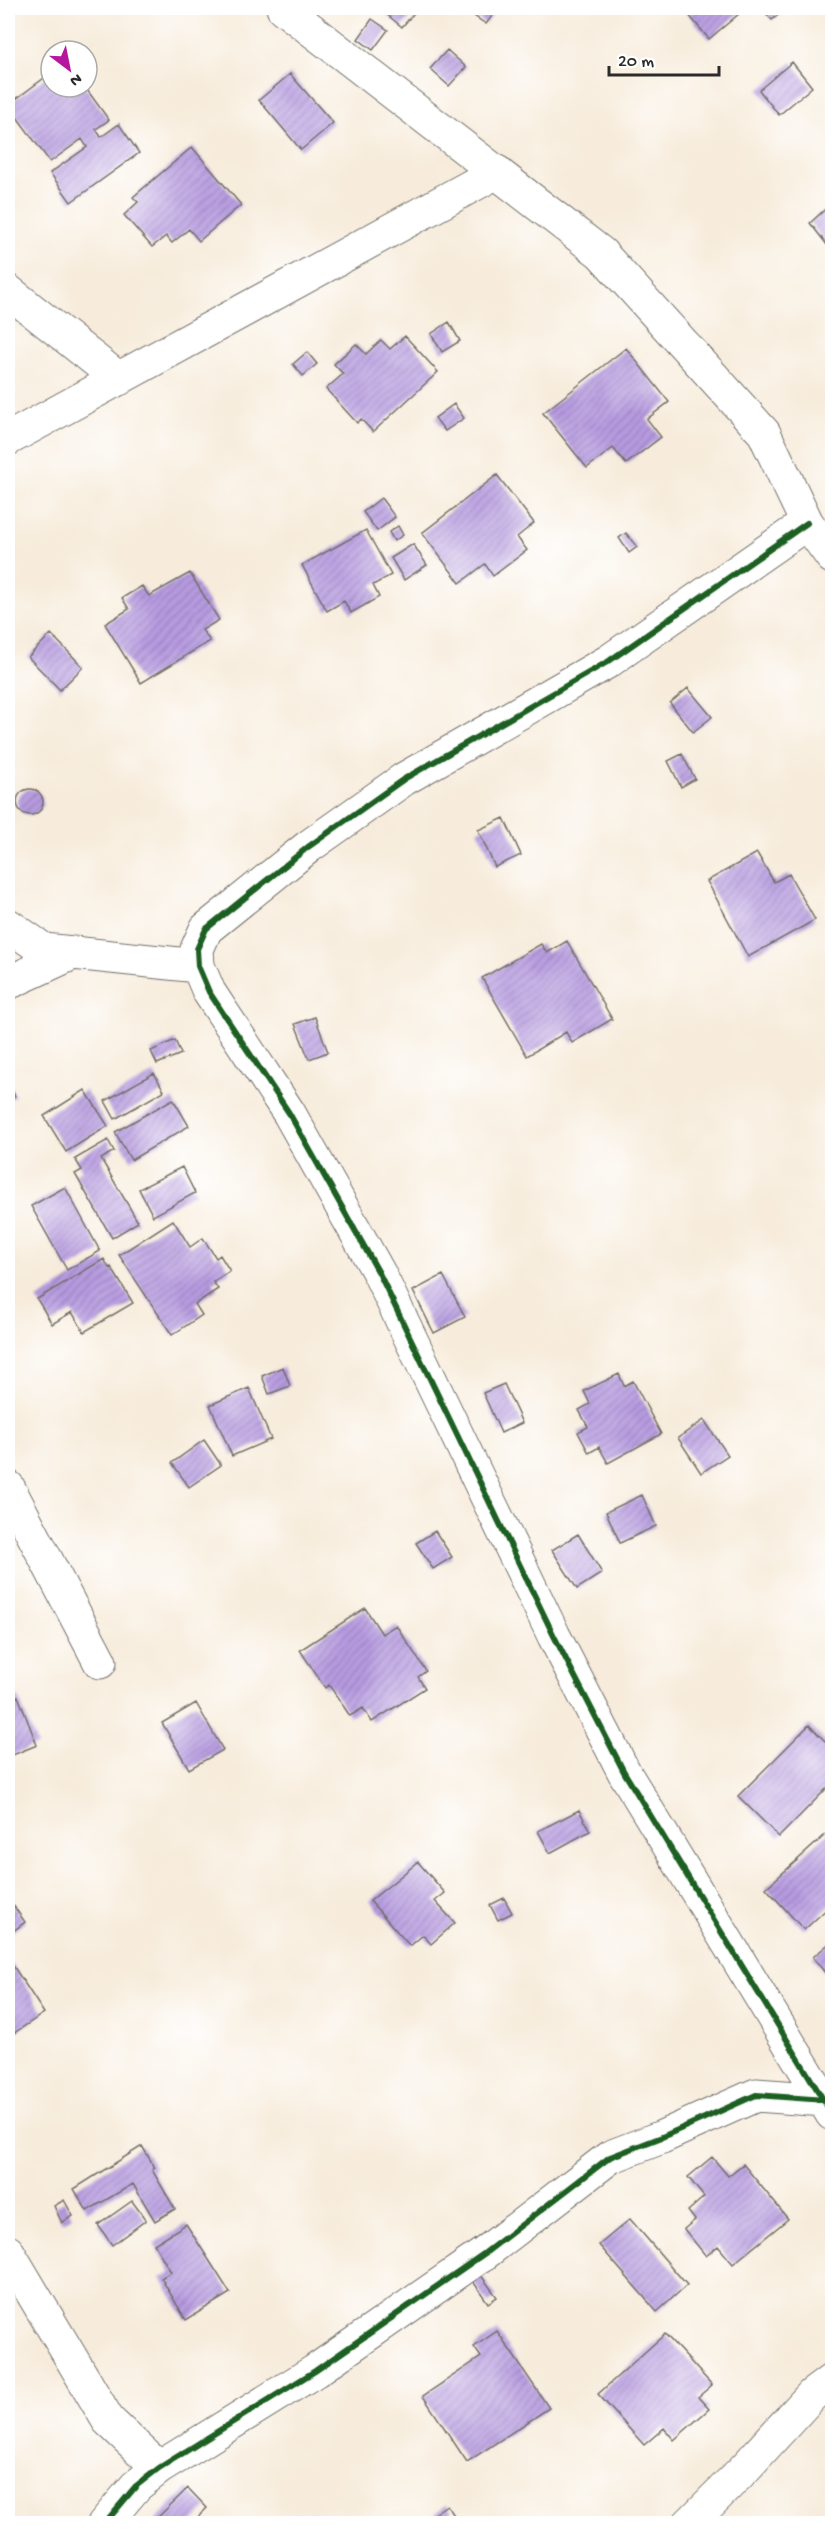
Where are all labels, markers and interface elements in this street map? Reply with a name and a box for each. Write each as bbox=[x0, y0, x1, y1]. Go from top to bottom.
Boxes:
north arrow bbox=[39, 39, 99, 99]
scale bar bbox=[609, 39, 718, 77]
text: 20 m bbox=[618, 52, 654, 73]
text: N bbox=[65, 68, 85, 90]

